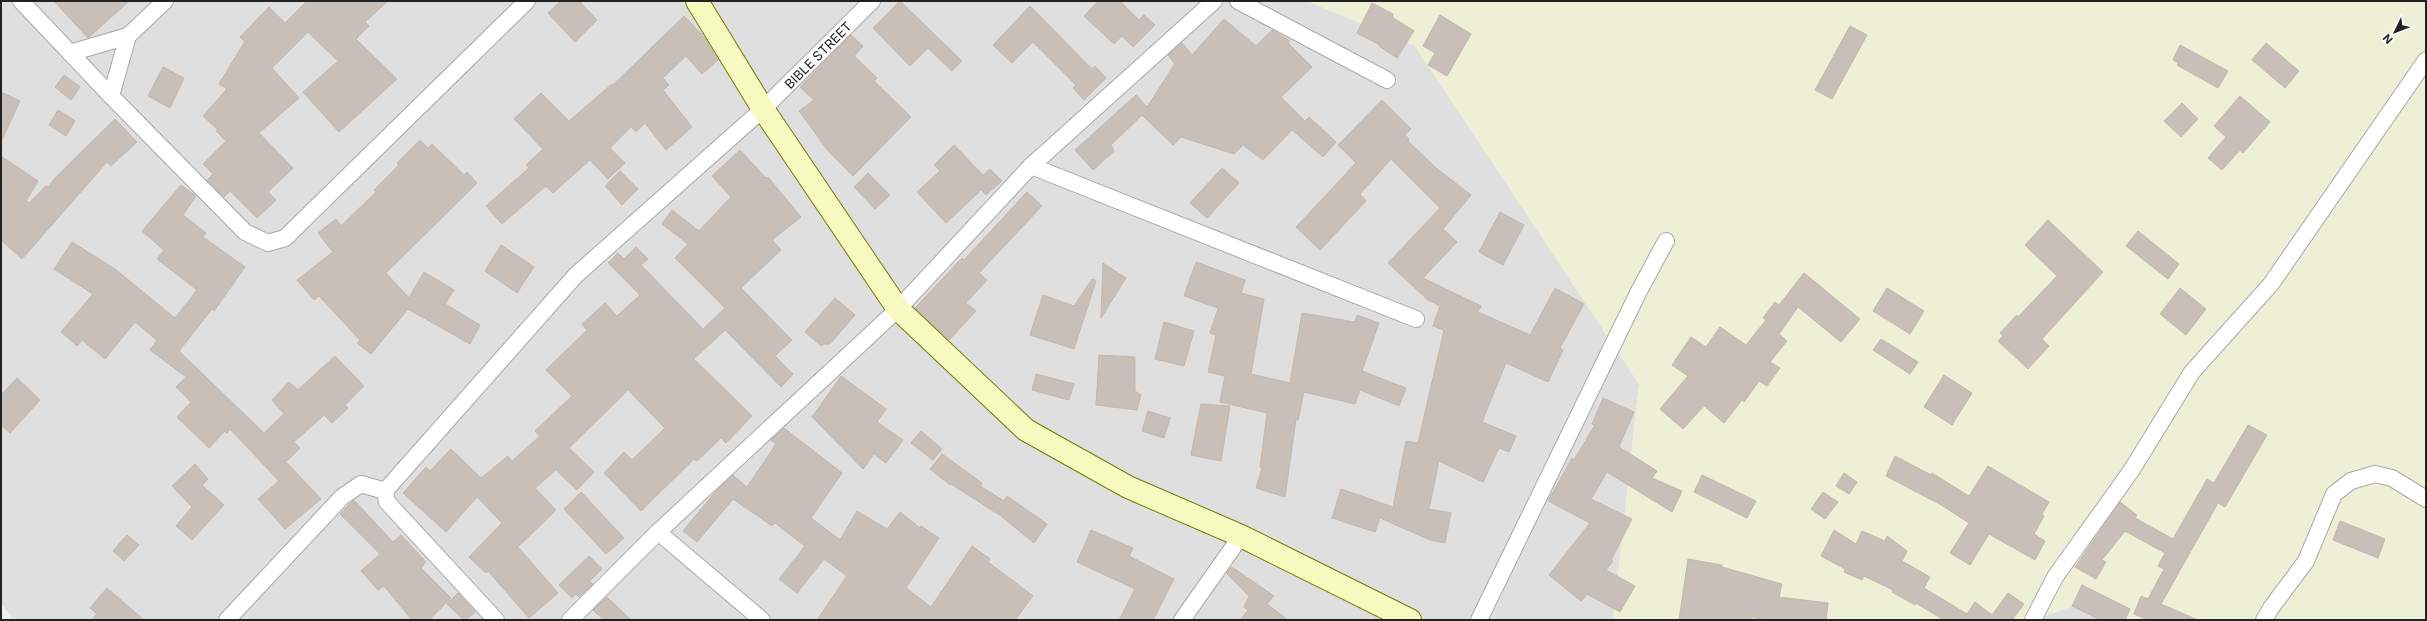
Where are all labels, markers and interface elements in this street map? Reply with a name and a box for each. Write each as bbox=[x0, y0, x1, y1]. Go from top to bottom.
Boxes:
north arrow bbox=[2375, 12, 2415, 52]
street label: BIBLE STREET bbox=[781, 18, 855, 92]
text: N bbox=[2380, 31, 2396, 47]

